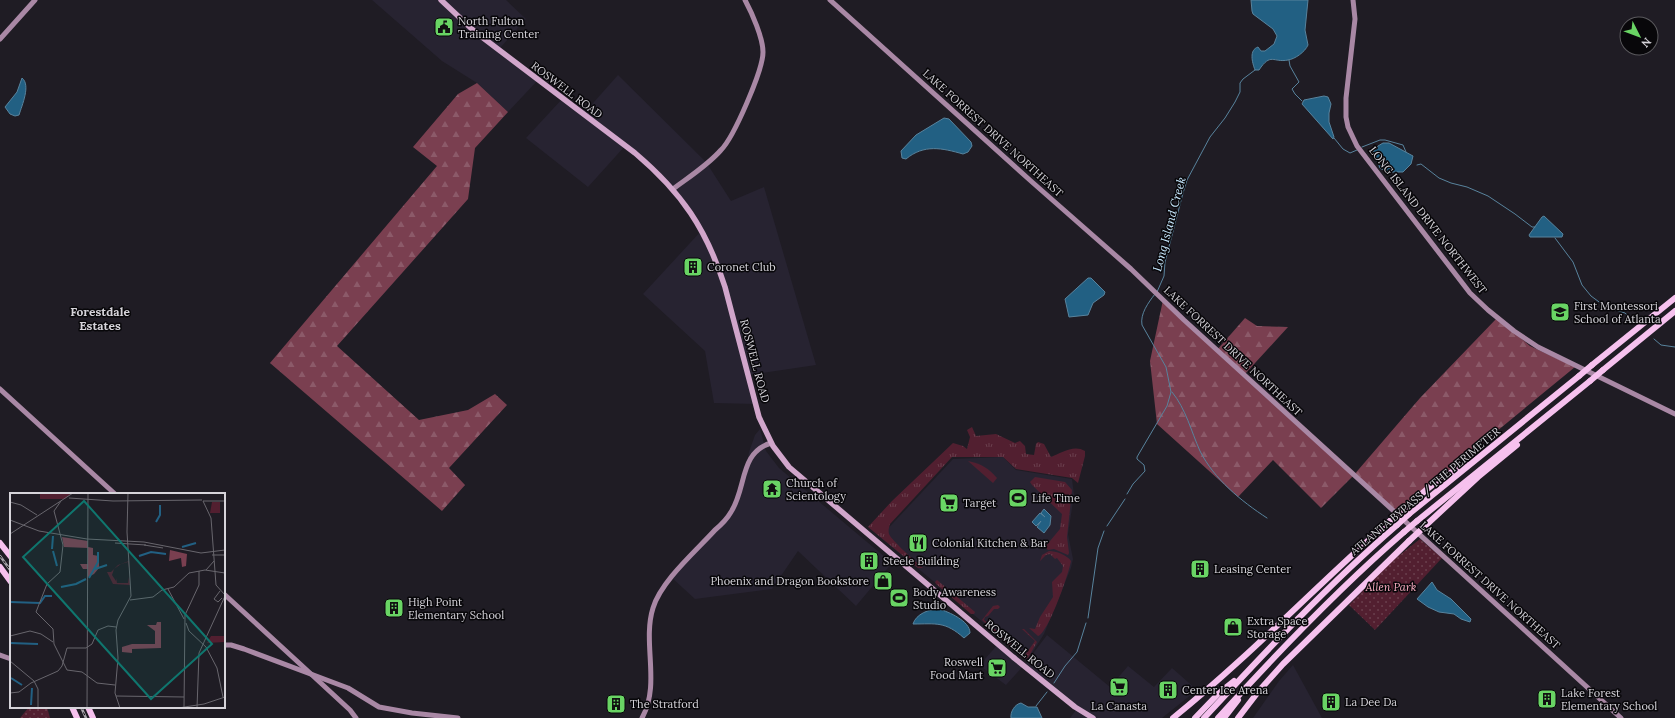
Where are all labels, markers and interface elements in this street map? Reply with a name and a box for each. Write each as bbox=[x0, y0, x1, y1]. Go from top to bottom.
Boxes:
place label: North Fulton Training Center bbox=[458, 14, 539, 41]
public building icon: North Fulton Training Center bbox=[433, 16, 455, 38]
north arrow bbox=[1619, 16, 1659, 56]
text: N bbox=[1638, 35, 1654, 51]
street label: ROSWELL ROAD bbox=[529, 59, 605, 121]
street label: LAKE FORREST DRIVE NORTHEAST bbox=[920, 66, 1066, 200]
street label: LONG ISLAND DRIVE NORTHWEST bbox=[1366, 143, 1490, 297]
water label: Long Island Creek bbox=[1149, 175, 1189, 273]
building icon: Coronet Club bbox=[682, 256, 704, 278]
place label: Coronet Club bbox=[707, 260, 776, 274]
street label: LAKE FORREST DRIVE NORTHEAST bbox=[1161, 283, 1305, 419]
place label: First Montessori School of Atlanta bbox=[1574, 299, 1661, 326]
school or university icon: First Montessori School of Atlanta bbox=[1549, 301, 1571, 323]
district label: Forestdale Estates bbox=[70, 304, 130, 333]
street label: ROSWELL ROAD bbox=[737, 318, 773, 404]
street label: ATLANTA BYPASS / THE PERIMETER bbox=[1346, 424, 1504, 559]
place label: Church of Scientology bbox=[786, 476, 846, 503]
temple icon: Church of Scientology bbox=[761, 478, 783, 500]
sports icon: Life Time bbox=[1007, 487, 1029, 509]
place label: Life Time bbox=[1032, 491, 1080, 505]
supermarket icon: Target bbox=[938, 492, 960, 514]
inset map bbox=[10, 493, 225, 708]
place label: Target bbox=[963, 496, 997, 510]
street label: LAKE FORREST DRIVE NORTHEAST bbox=[1417, 518, 1563, 652]
restaurant icon: Colonial Kitchen & Bar bbox=[907, 532, 929, 554]
place label: Colonial Kitchen & Bar bbox=[932, 536, 1048, 550]
building icon: Steele Building bbox=[858, 550, 880, 572]
place label: Steele Building bbox=[883, 554, 960, 568]
building icon: Leasing Center bbox=[1189, 558, 1211, 580]
place label: Leasing Center bbox=[1214, 562, 1291, 576]
shop icon: Phoenix and Dragon Bookstore bbox=[872, 570, 894, 592]
place label: Phoenix and Dragon Bookstore bbox=[710, 574, 869, 588]
park label: Allen Park bbox=[1364, 580, 1417, 594]
place label: Body Awareness Studio bbox=[913, 585, 996, 612]
sports icon: Body Awareness Studio bbox=[888, 587, 910, 609]
place label: High Point Elementary School bbox=[408, 595, 504, 622]
building icon: High Point Elementary School bbox=[383, 597, 405, 619]
place label: Extra Space Storage bbox=[1247, 614, 1307, 641]
shop icon: Extra Space Storage bbox=[1222, 616, 1244, 638]
street label: ROSWELL ROAD bbox=[982, 617, 1058, 681]
place label: Roswell Food Mart bbox=[930, 655, 984, 682]
supermarket icon: Roswell Food Mart bbox=[986, 657, 1008, 679]
supermarket icon: La Canasta bbox=[1108, 676, 1130, 698]
building icon: Center Ice Arena bbox=[1157, 679, 1179, 701]
place label: Center Ice Arena bbox=[1182, 683, 1268, 697]
place label: Lake Forest Elementary School bbox=[1561, 686, 1657, 713]
building icon: Lake Forest Elementary School bbox=[1536, 688, 1558, 710]
building icon: La Dee Da bbox=[1320, 691, 1342, 713]
building icon: The Stratford bbox=[605, 693, 627, 715]
place label: La Dee Da bbox=[1345, 695, 1397, 709]
place label: The Stratford bbox=[630, 697, 699, 711]
place label: La Canasta bbox=[1091, 699, 1147, 713]

